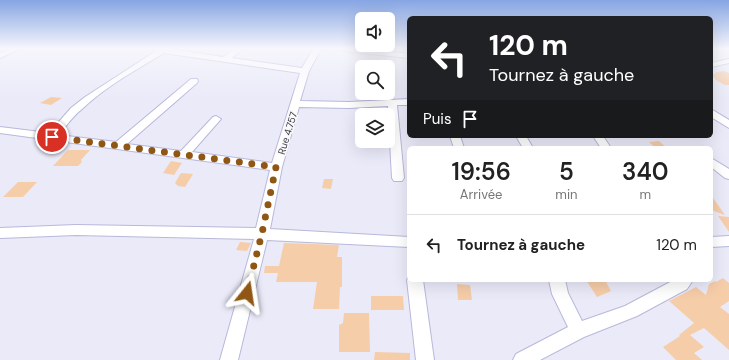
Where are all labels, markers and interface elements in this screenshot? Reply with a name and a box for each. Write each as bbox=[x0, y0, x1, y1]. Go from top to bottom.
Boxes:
map controls bbox=[355, 12, 395, 148]
button: sound bbox=[355, 12, 395, 52]
text: 120 m bbox=[489, 27, 568, 64]
icon: left bbox=[423, 32, 475, 84]
button: search bbox=[355, 60, 395, 100]
text: Tournez à gauche bbox=[489, 63, 634, 87]
button: layers bbox=[355, 108, 395, 148]
icon: arrive bbox=[459, 108, 481, 130]
text: Puis bbox=[423, 109, 451, 129]
street label: Rue 4.757 bbox=[275, 110, 300, 156]
pin bbox=[35, 120, 69, 154]
icon: arrive bbox=[41, 126, 63, 148]
text: 19:56 bbox=[452, 156, 511, 187]
text: 5 bbox=[559, 156, 574, 187]
text: 340 bbox=[622, 156, 668, 187]
text: Arrivée bbox=[460, 186, 503, 203]
text: min bbox=[555, 186, 578, 203]
text: m bbox=[639, 186, 651, 203]
icon: left bbox=[423, 234, 445, 256]
text: Tournez à gauche bbox=[457, 235, 585, 255]
text: 120 m bbox=[656, 235, 697, 255]
position arrow bbox=[226, 272, 268, 314]

